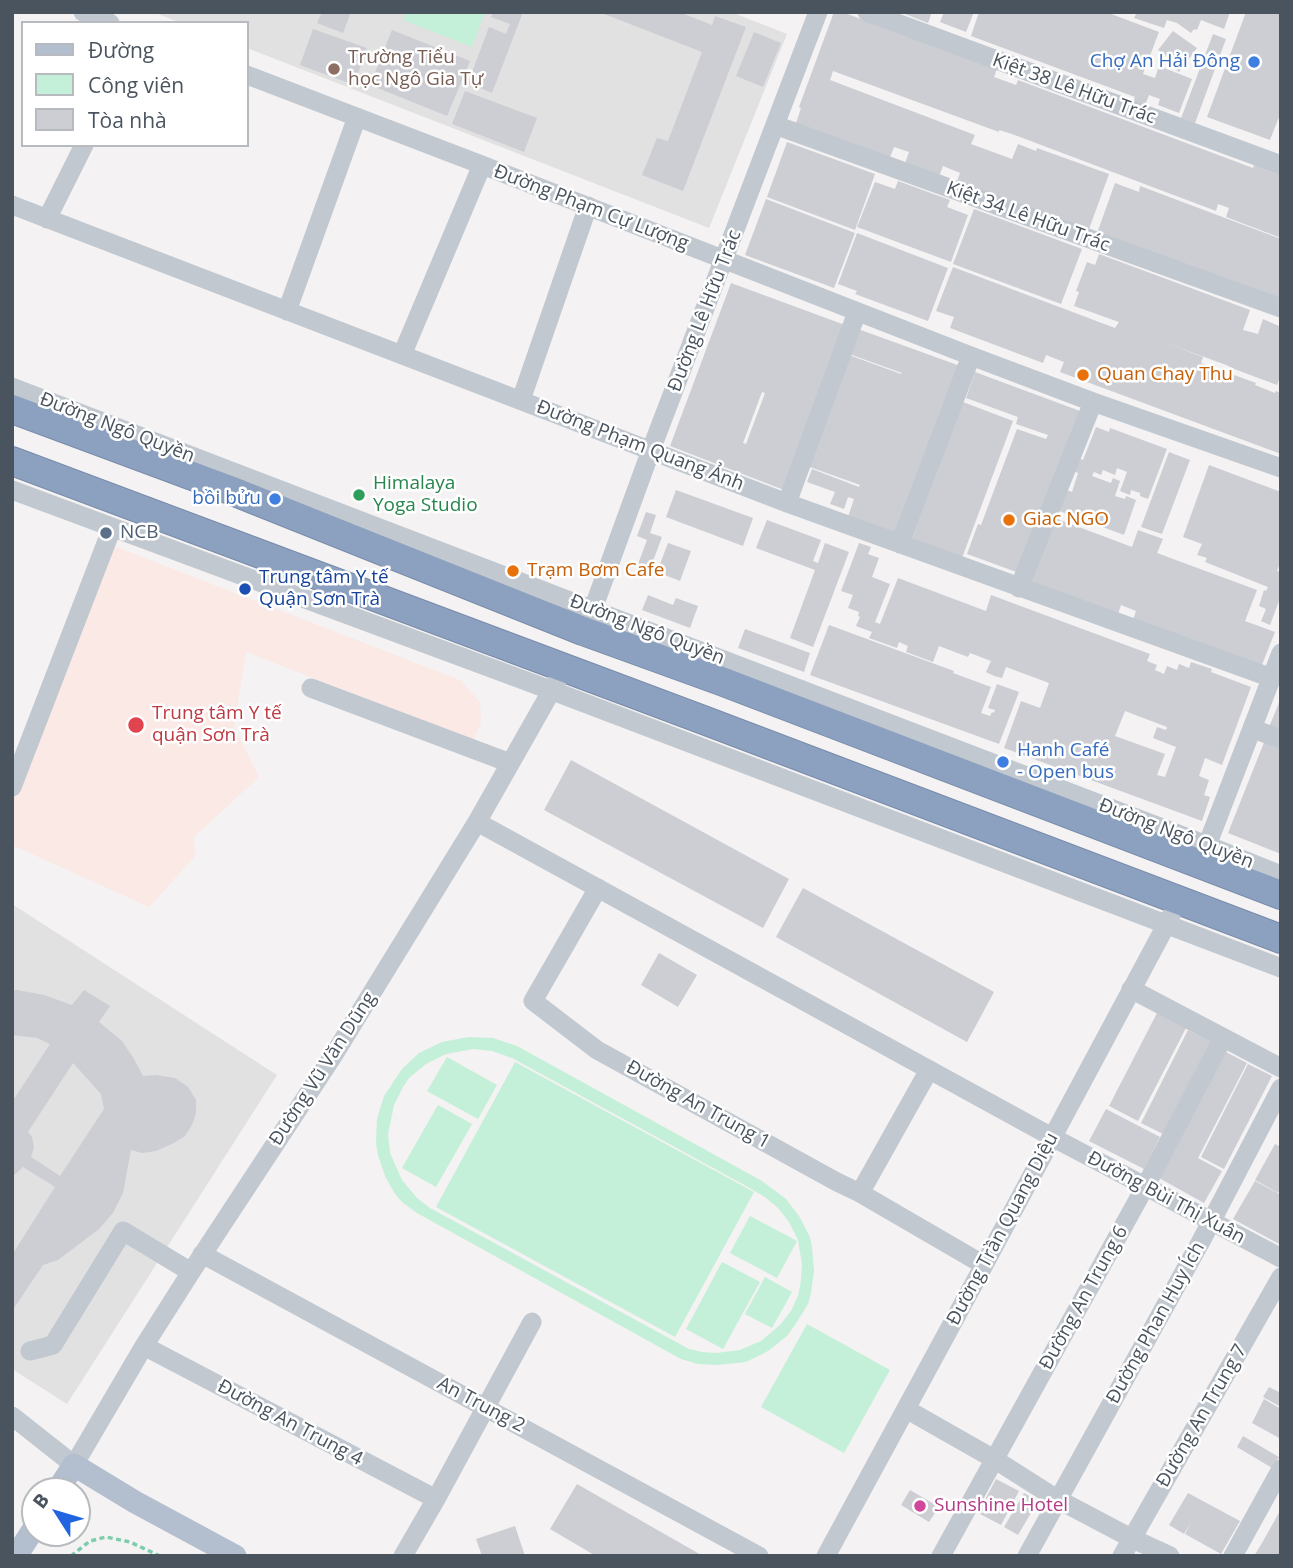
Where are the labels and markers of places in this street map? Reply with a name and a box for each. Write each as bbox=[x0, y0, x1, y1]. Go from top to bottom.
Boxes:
place label: Trường Tiểu học Ngô Gia Tự bbox=[348, 47, 483, 91]
place label: Chợ An Hải Đông bbox=[1090, 51, 1240, 73]
marker: Chợ An Hải Đông bbox=[1246, 54, 1262, 70]
marker: Trường Tiểu học Ngô Gia Tự bbox=[326, 61, 342, 77]
place label: Quan Chay Thu bbox=[1097, 364, 1233, 386]
marker: Quan Chay Thu bbox=[1075, 367, 1091, 383]
place label: Himalaya Yoga Studio bbox=[373, 473, 478, 517]
marker: Himalaya Yoga Studio bbox=[351, 487, 367, 503]
place label: bồi bửu bbox=[192, 488, 261, 510]
marker: bồi bửu bbox=[267, 491, 283, 507]
place label: Giac NGO bbox=[1023, 509, 1109, 531]
marker: Giac NGO bbox=[1001, 512, 1017, 528]
place label: NCB bbox=[120, 522, 159, 544]
marker: NCB bbox=[98, 525, 114, 541]
place label: Trạm Bơm Cafe bbox=[527, 560, 664, 582]
marker: Trạm Bơm Cafe bbox=[505, 563, 521, 579]
place label: Trung tâm Y tế Quận Sơn Trà bbox=[259, 567, 389, 611]
marker: Trung tâm Y tế Quận Sơn Trà bbox=[237, 581, 253, 597]
place label: Trung tâm Y tế quận Sơn Trà bbox=[152, 703, 282, 747]
marker: Trung tâm Y tế quận Sơn Trà bbox=[126, 715, 146, 735]
place label: Hanh Café - Open bus bbox=[1017, 740, 1114, 784]
marker: Hanh Café - Open bus bbox=[995, 754, 1011, 770]
place label: Sunshine Hotel bbox=[934, 1495, 1068, 1517]
marker: Sunshine Hotel bbox=[912, 1498, 928, 1514]

